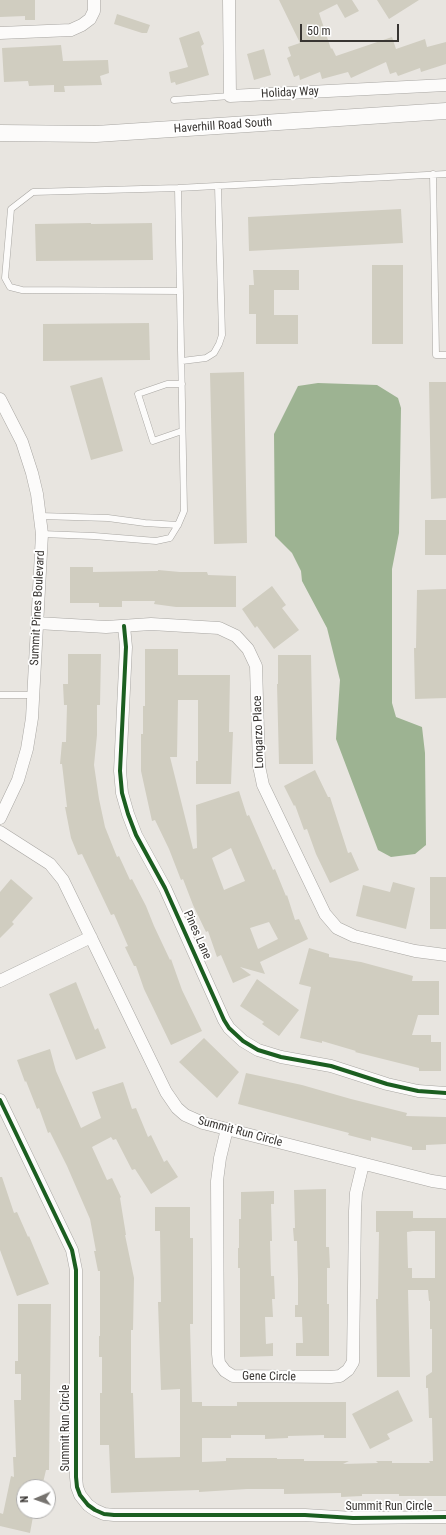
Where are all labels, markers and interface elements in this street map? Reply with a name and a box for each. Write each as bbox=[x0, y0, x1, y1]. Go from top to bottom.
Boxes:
scale bar bbox=[302, 16, 401, 42]
text: 50 m bbox=[307, 24, 331, 38]
street label: Holiday Way bbox=[261, 84, 319, 102]
street label: Haverhill Road South bbox=[173, 115, 273, 137]
street label: Summit Pines Boulevard bbox=[28, 550, 48, 666]
street label: Longarzo Place bbox=[251, 695, 267, 769]
street label: Pines Lane bbox=[180, 908, 214, 962]
street label: Summit Run Circle bbox=[196, 1114, 284, 1150]
street label: Gene Circle bbox=[242, 1369, 296, 1385]
street label: Summit Run Circle bbox=[59, 1385, 73, 1471]
north arrow bbox=[16, 1479, 56, 1519]
text: N bbox=[18, 1496, 31, 1503]
street label: Summit Run Circle bbox=[346, 1500, 432, 1514]

